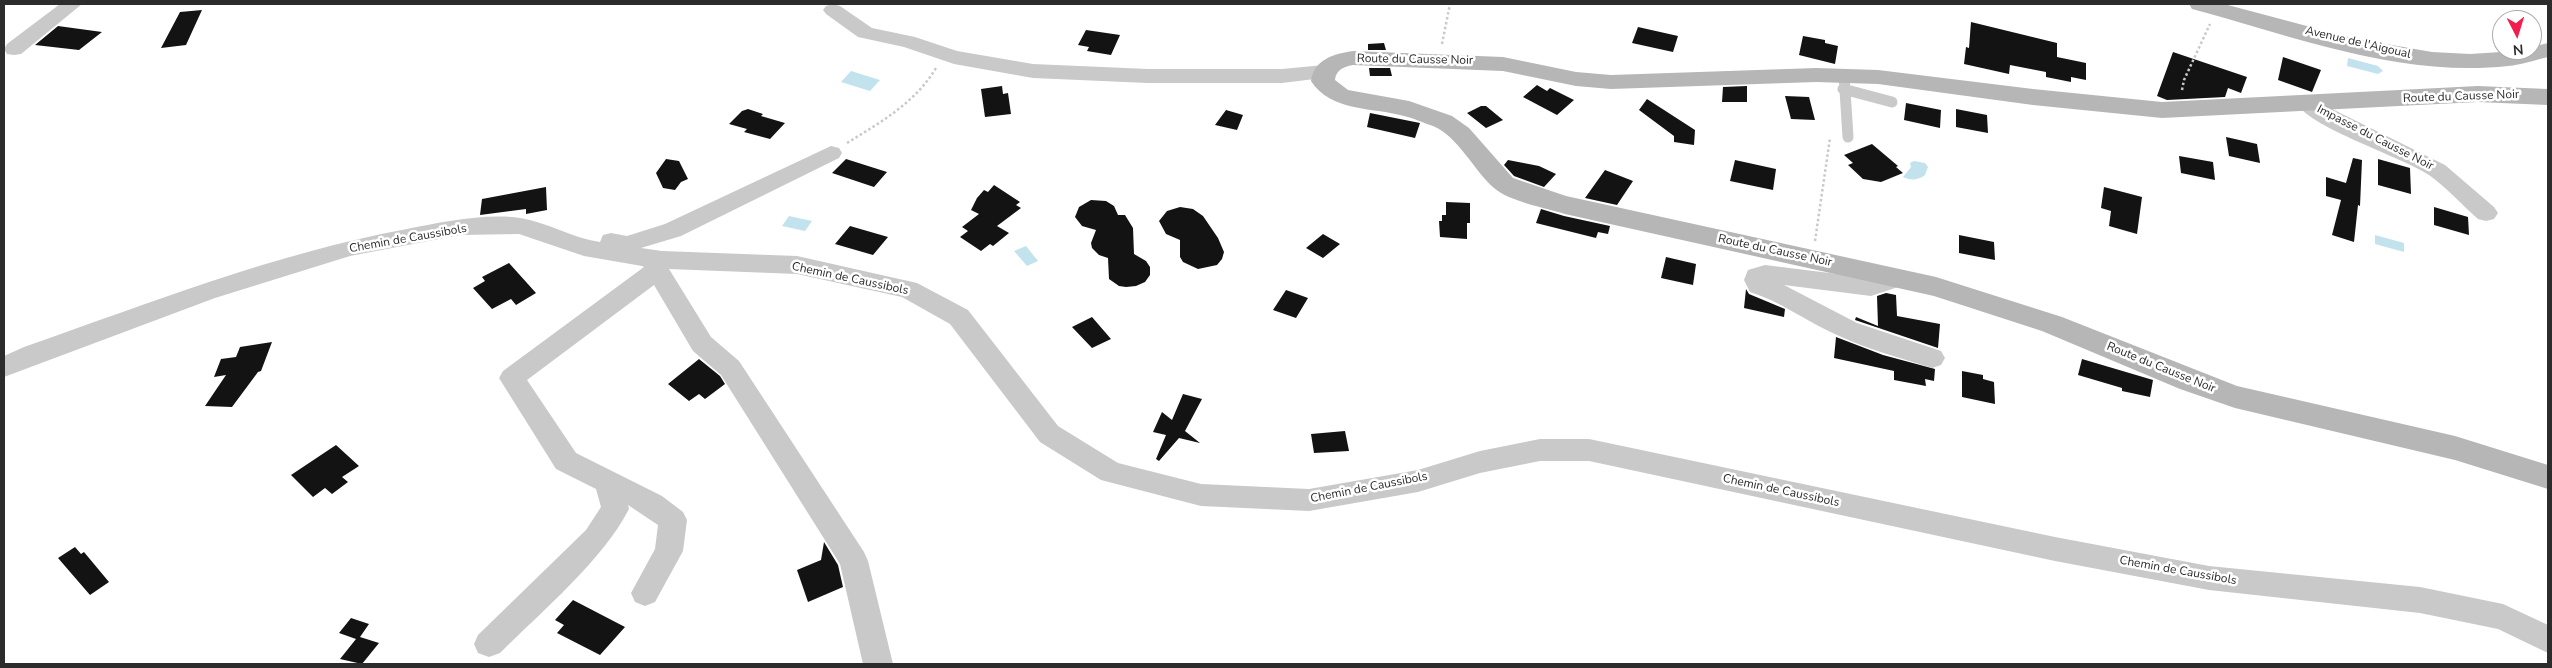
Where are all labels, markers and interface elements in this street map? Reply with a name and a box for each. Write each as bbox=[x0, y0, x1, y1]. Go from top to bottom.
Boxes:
north arrow bbox=[2492, 10, 2542, 60]
street label: Avenue de l'Aigoual bbox=[2304, 24, 2412, 62]
text: N bbox=[2512, 40, 2524, 59]
street label: Route du Causse Noir bbox=[1357, 52, 1473, 68]
street label: Route du Causse Noir bbox=[2403, 88, 2519, 106]
street label: Impasse du Causse Noir bbox=[2314, 102, 2436, 174]
street label: Chemin de Caussibols bbox=[348, 222, 468, 256]
street label: Route du Causse Noir bbox=[1717, 232, 1833, 270]
street label: Chemin de Caussibols bbox=[790, 260, 910, 298]
street label: Route du Causse Noir bbox=[2104, 340, 2218, 396]
street label: Chemin de Caussibols bbox=[1309, 470, 1429, 506]
street label: Chemin de Caussibols bbox=[1721, 472, 1841, 510]
street label: Chemin de Caussibols bbox=[2118, 554, 2238, 588]

